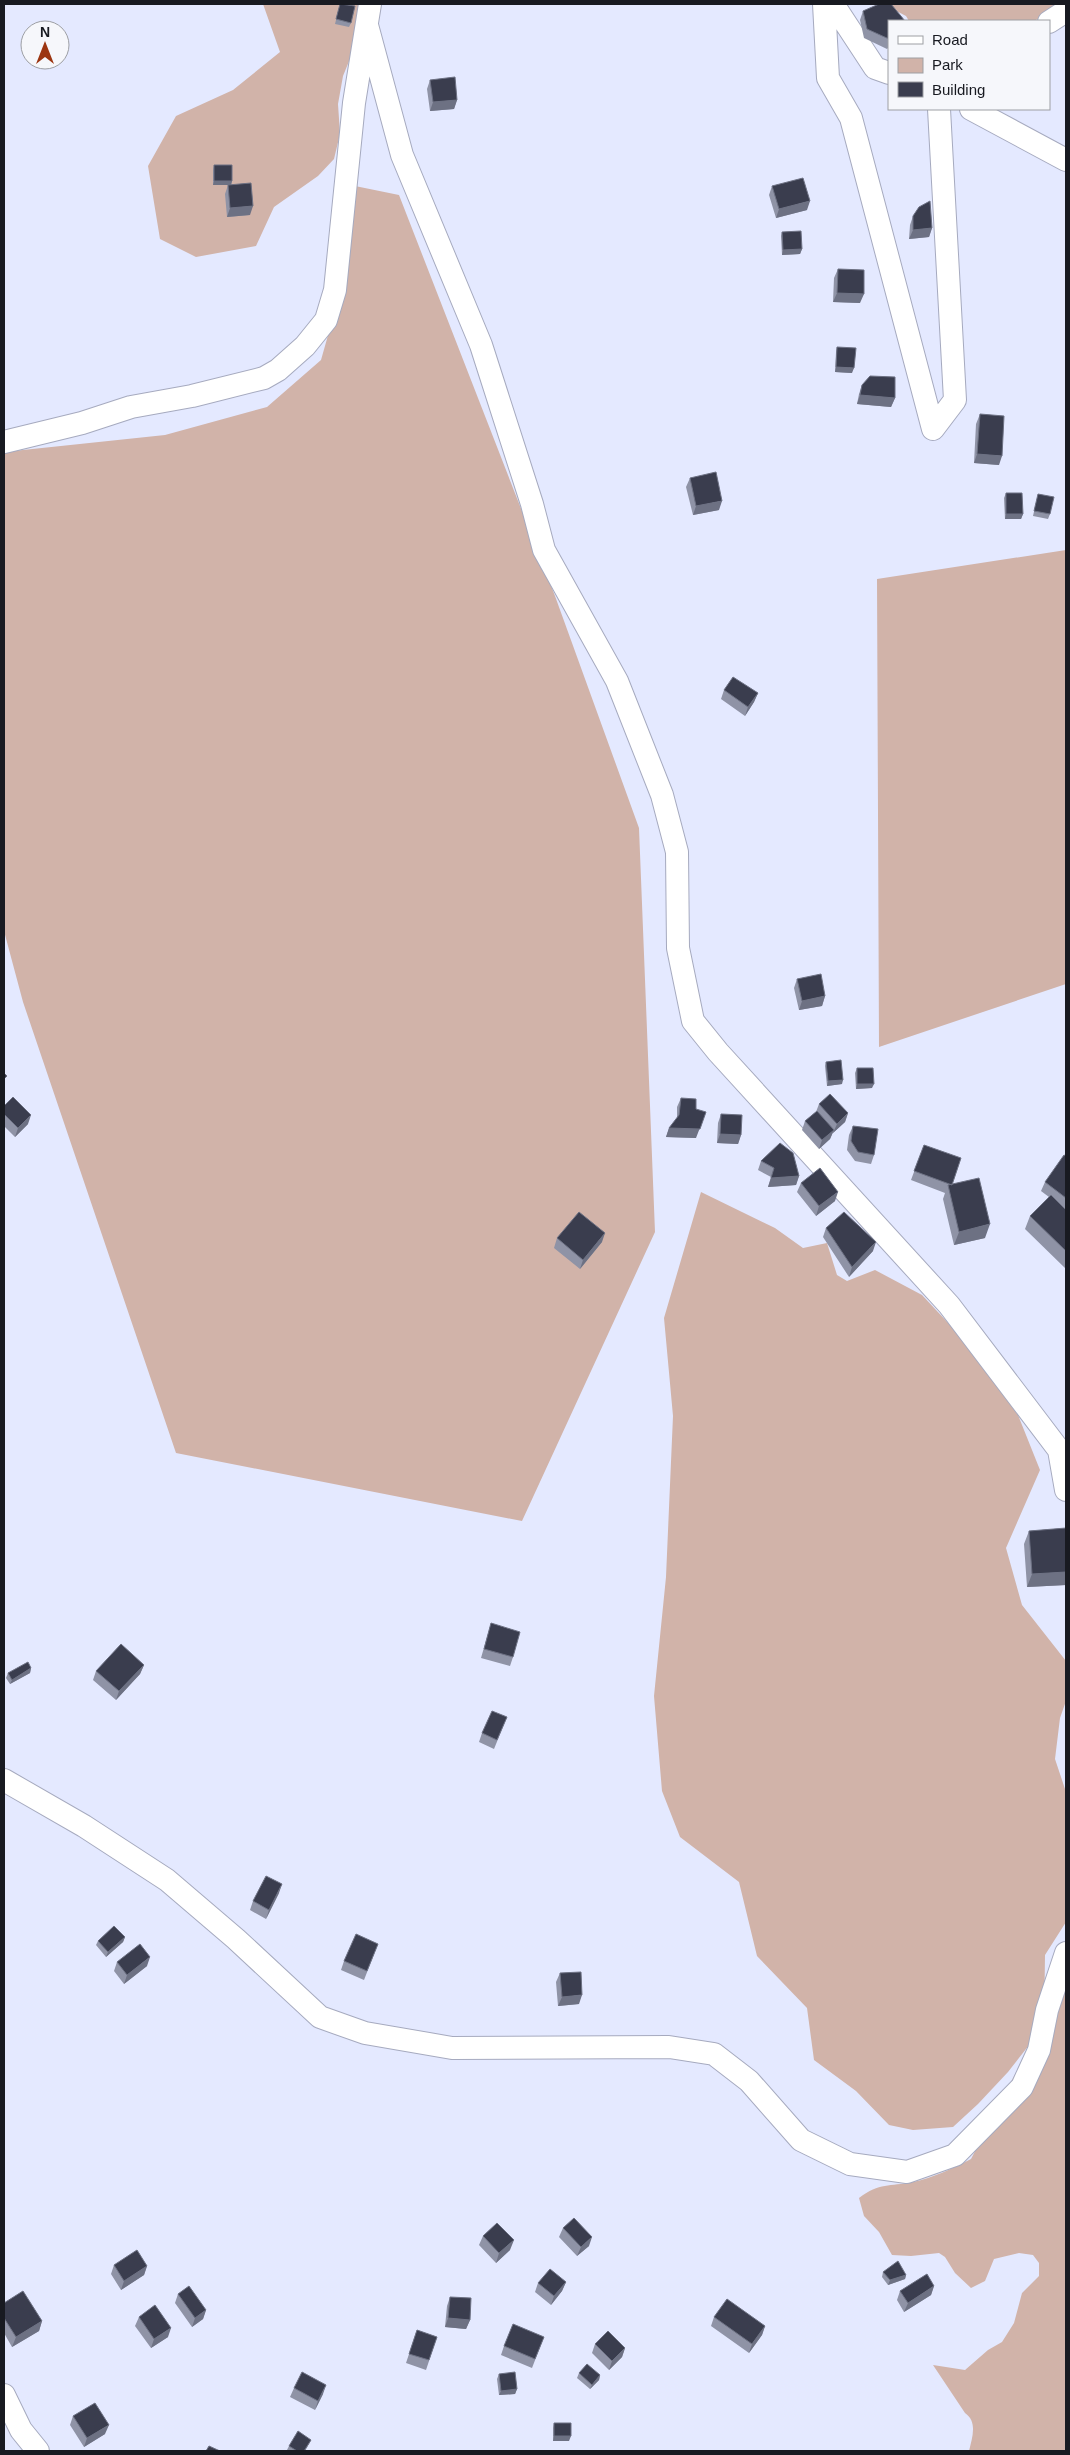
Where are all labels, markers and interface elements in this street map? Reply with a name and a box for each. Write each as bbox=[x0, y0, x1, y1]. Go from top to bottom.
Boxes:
north arrow bbox=[20, 20, 70, 70]
legend bbox=[888, 20, 1050, 110]
text: N bbox=[40, 24, 50, 40]
text: Road bbox=[932, 31, 968, 48]
text: Park bbox=[932, 56, 963, 73]
text: Building bbox=[932, 81, 985, 98]

